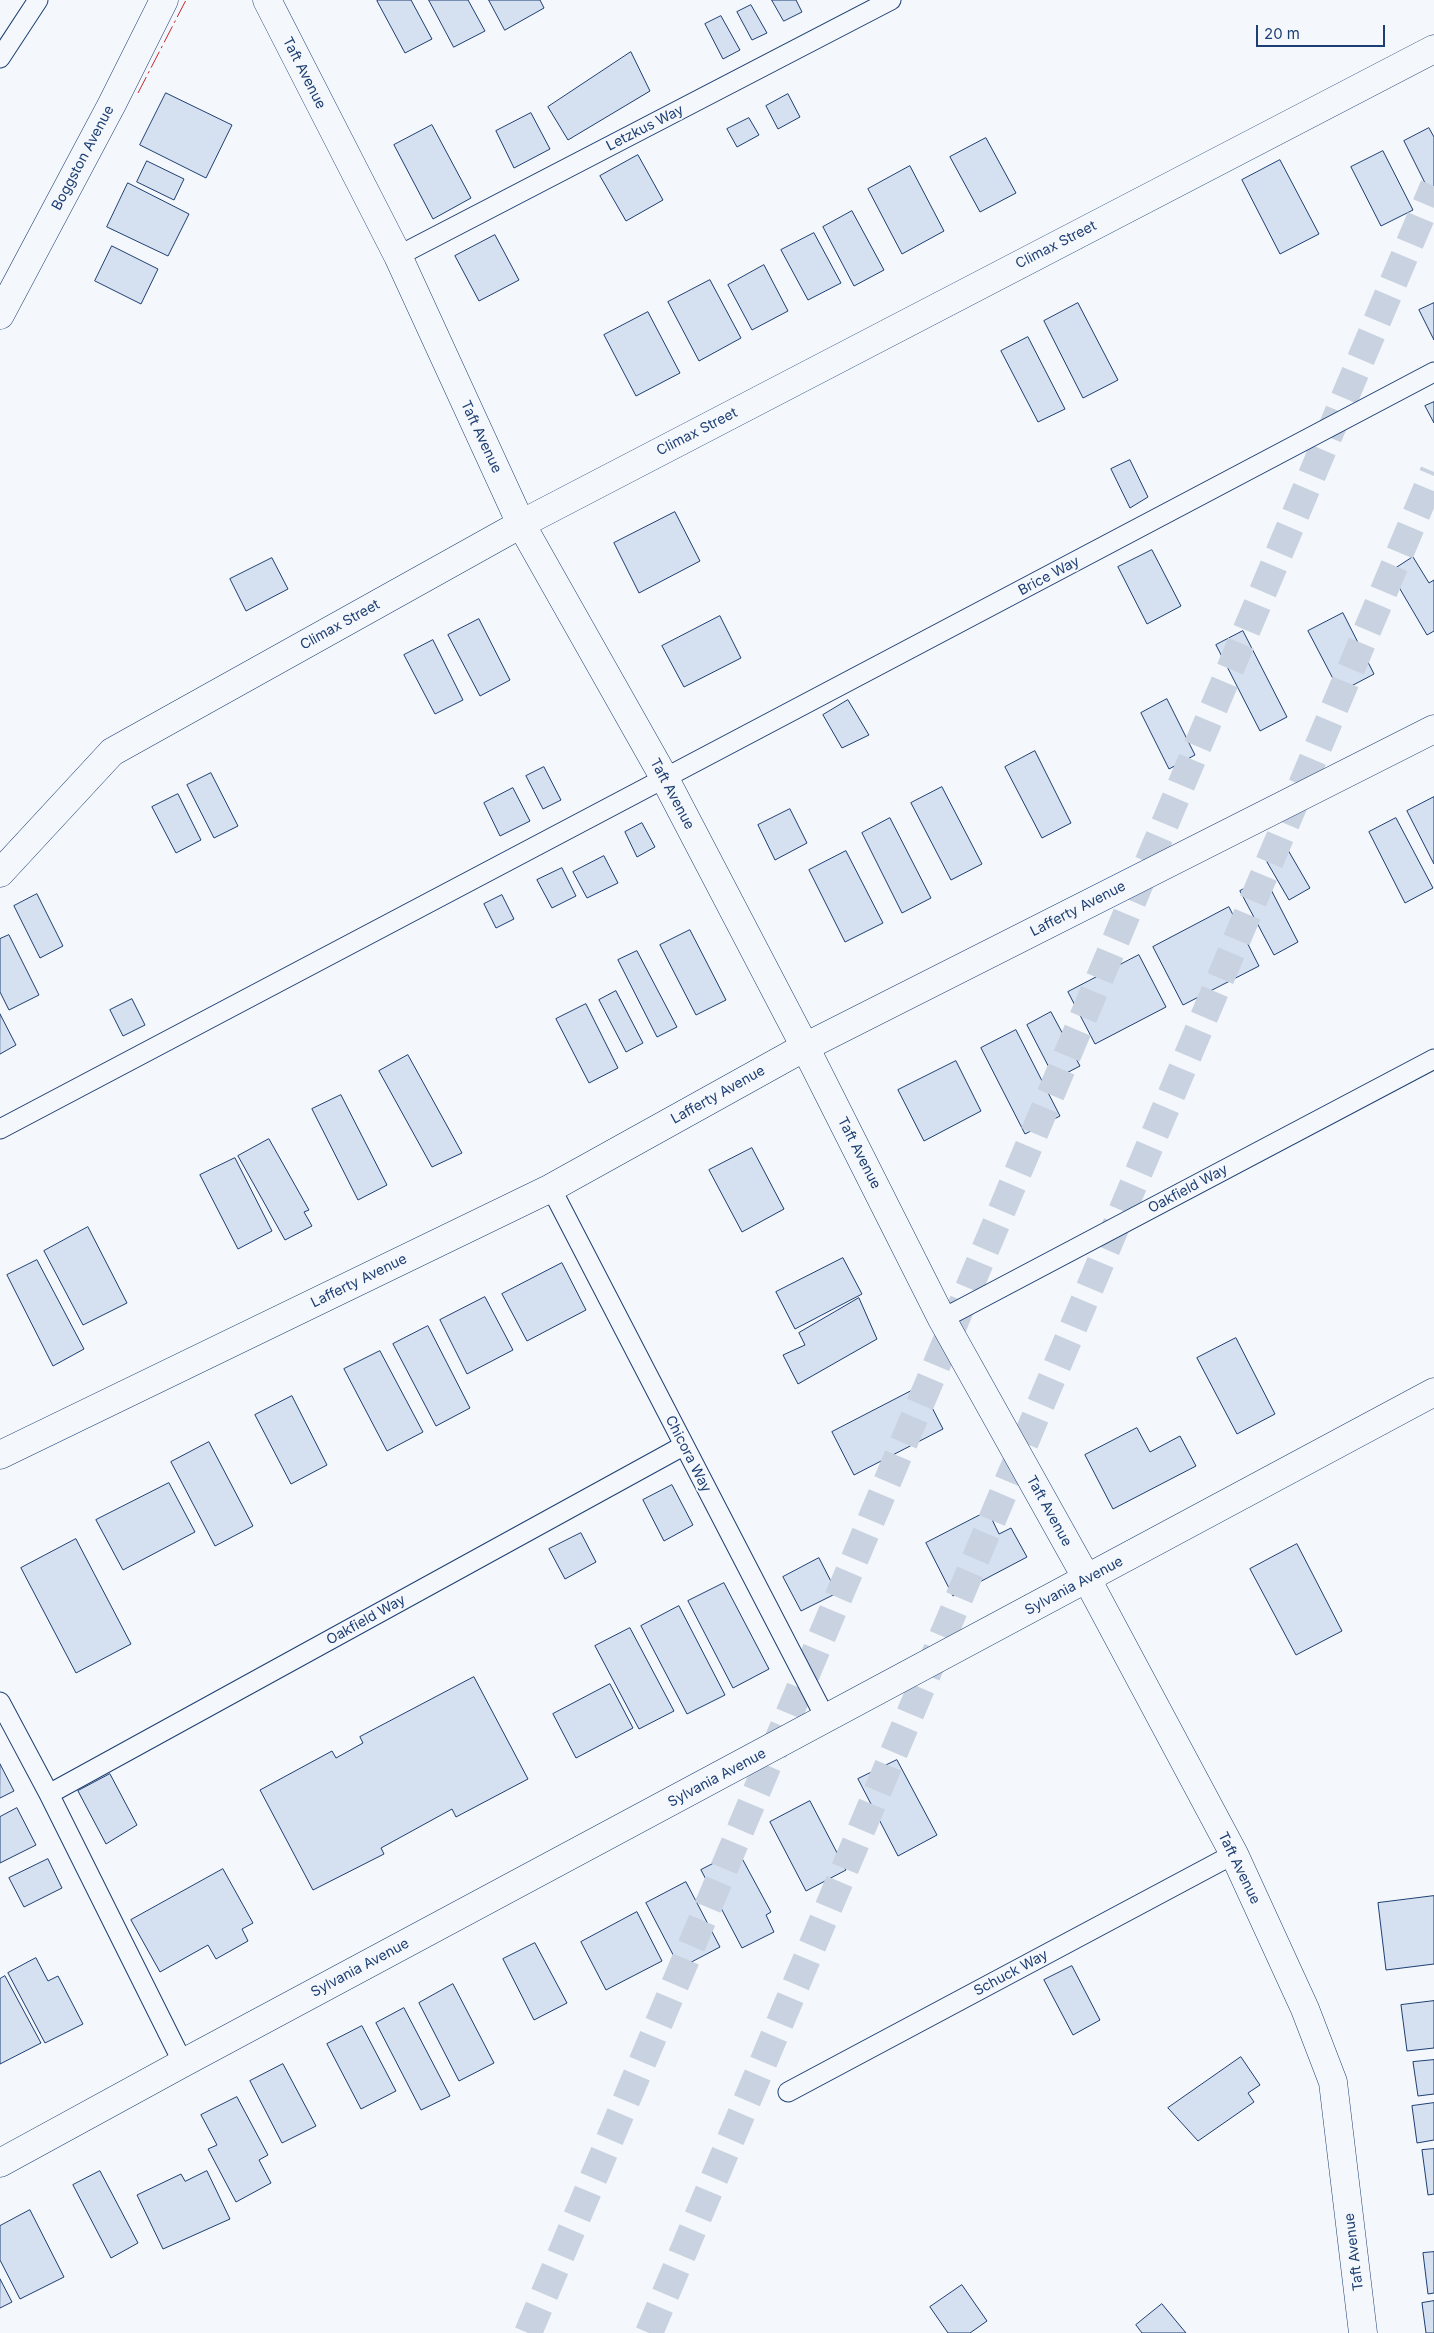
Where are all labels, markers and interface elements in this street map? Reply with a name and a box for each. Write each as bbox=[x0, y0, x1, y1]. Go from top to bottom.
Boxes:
scale bar bbox=[1259, 15, 1388, 47]
text: 20 m bbox=[1264, 24, 1300, 43]
street label: Taft Avenue bbox=[279, 34, 329, 112]
street label: Letzkus Way bbox=[604, 101, 686, 155]
street label: Boggston Avenue bbox=[48, 103, 118, 213]
street label: Climax Street bbox=[1013, 217, 1099, 273]
street label: Taft Avenue bbox=[457, 398, 505, 476]
street label: Climax Street bbox=[654, 404, 740, 460]
street label: Brice Way bbox=[1016, 553, 1082, 599]
street label: Climax Street bbox=[297, 596, 383, 654]
street label: Taft Avenue bbox=[646, 756, 698, 832]
street label: Lafferty Avenue bbox=[1028, 878, 1128, 940]
street label: Lafferty Avenue bbox=[668, 1062, 768, 1128]
street label: Taft Avenue bbox=[834, 1114, 884, 1192]
street label: Oakfield Way bbox=[1145, 1161, 1231, 1217]
street label: Lafferty Avenue bbox=[308, 1251, 410, 1311]
street label: Chicora Way bbox=[661, 1413, 715, 1495]
street label: Taft Avenue bbox=[1023, 1473, 1075, 1549]
street label: Sylvania Avenue bbox=[1022, 1553, 1126, 1619]
street label: Oakfield Way bbox=[324, 1591, 408, 1649]
street label: Sylvania Avenue bbox=[665, 1745, 769, 1811]
street label: Taft Avenue bbox=[1214, 1829, 1264, 1907]
street label: Sylvania Avenue bbox=[308, 1935, 412, 2001]
street label: Schuck Way bbox=[971, 1946, 1051, 2000]
street label: Taft Avenue bbox=[1341, 2212, 1367, 2292]

